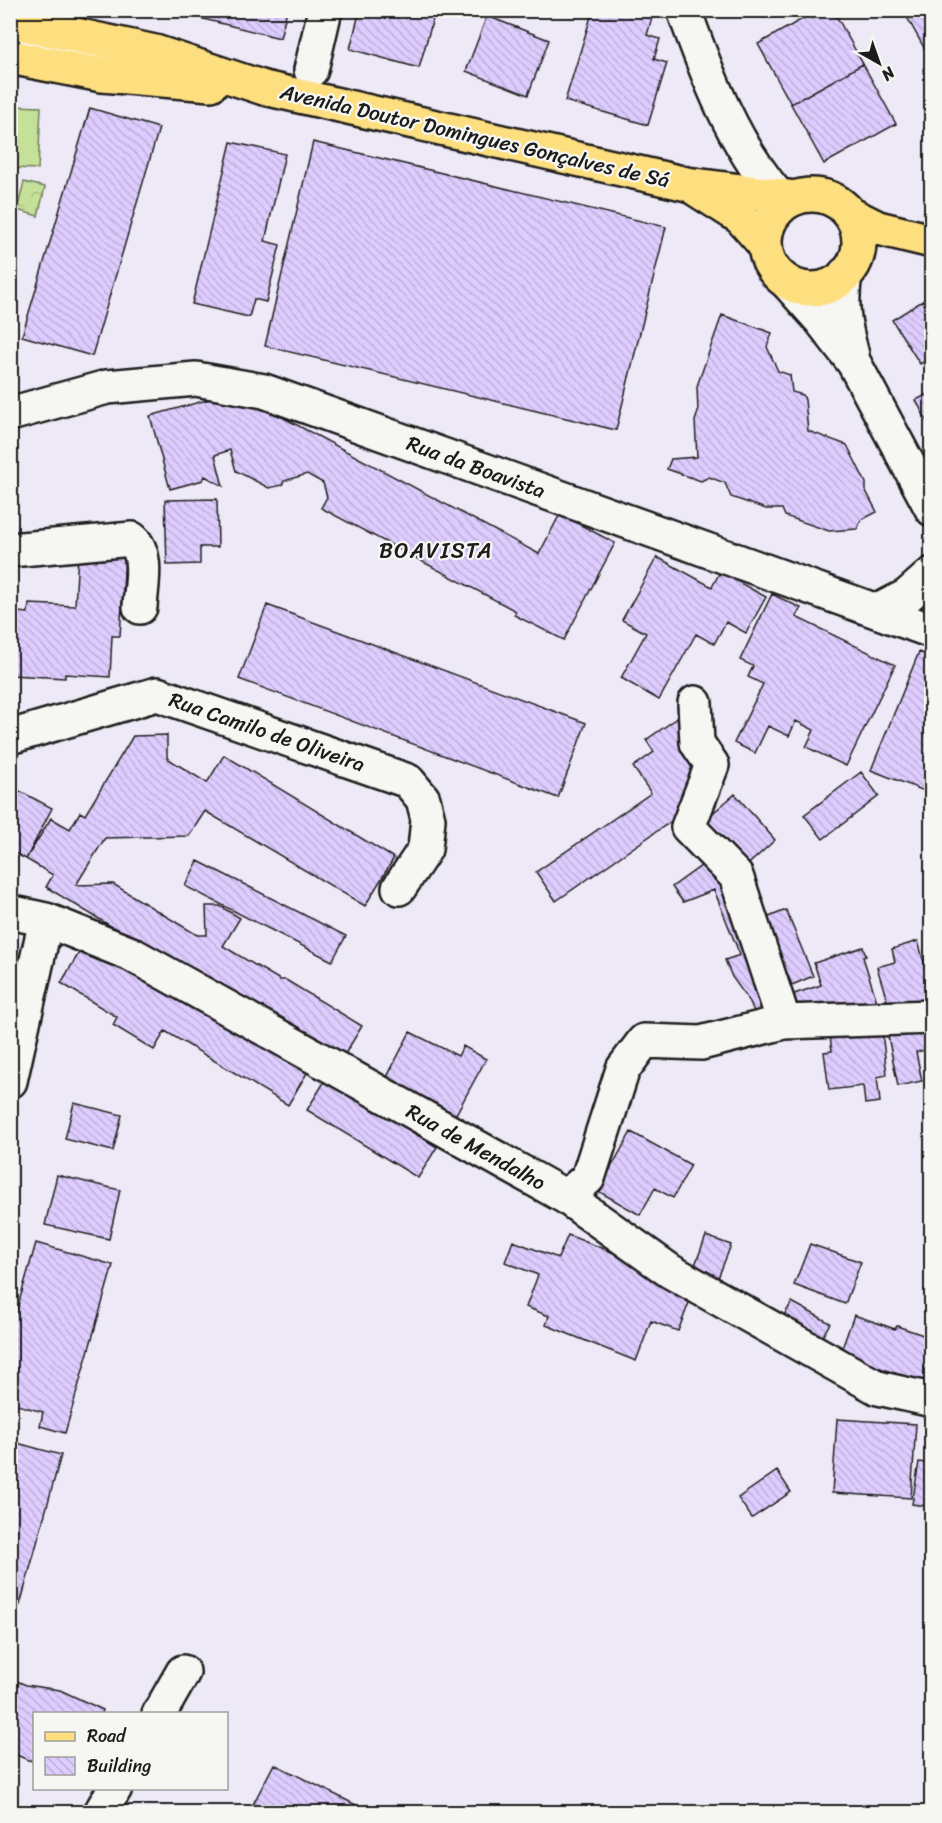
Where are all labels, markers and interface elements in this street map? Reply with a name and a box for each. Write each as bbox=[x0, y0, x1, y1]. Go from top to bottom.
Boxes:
north arrow bbox=[849, 33, 909, 93]
text: N bbox=[874, 59, 903, 89]
street label: Avenida Doutor Domingues Gonçalves de Sá bbox=[276, 72, 674, 199]
street label: Rua da Boavista bbox=[401, 424, 551, 510]
district label: BOAVISTA bbox=[379, 531, 493, 570]
street label: Rua Camilo de Oliveira bbox=[164, 681, 371, 784]
street label: Rua de Mendalho bbox=[399, 1093, 553, 1201]
legend bbox=[33, 1712, 228, 1790]
text: Road bbox=[87, 1720, 127, 1752]
text: Building bbox=[87, 1750, 151, 1782]

